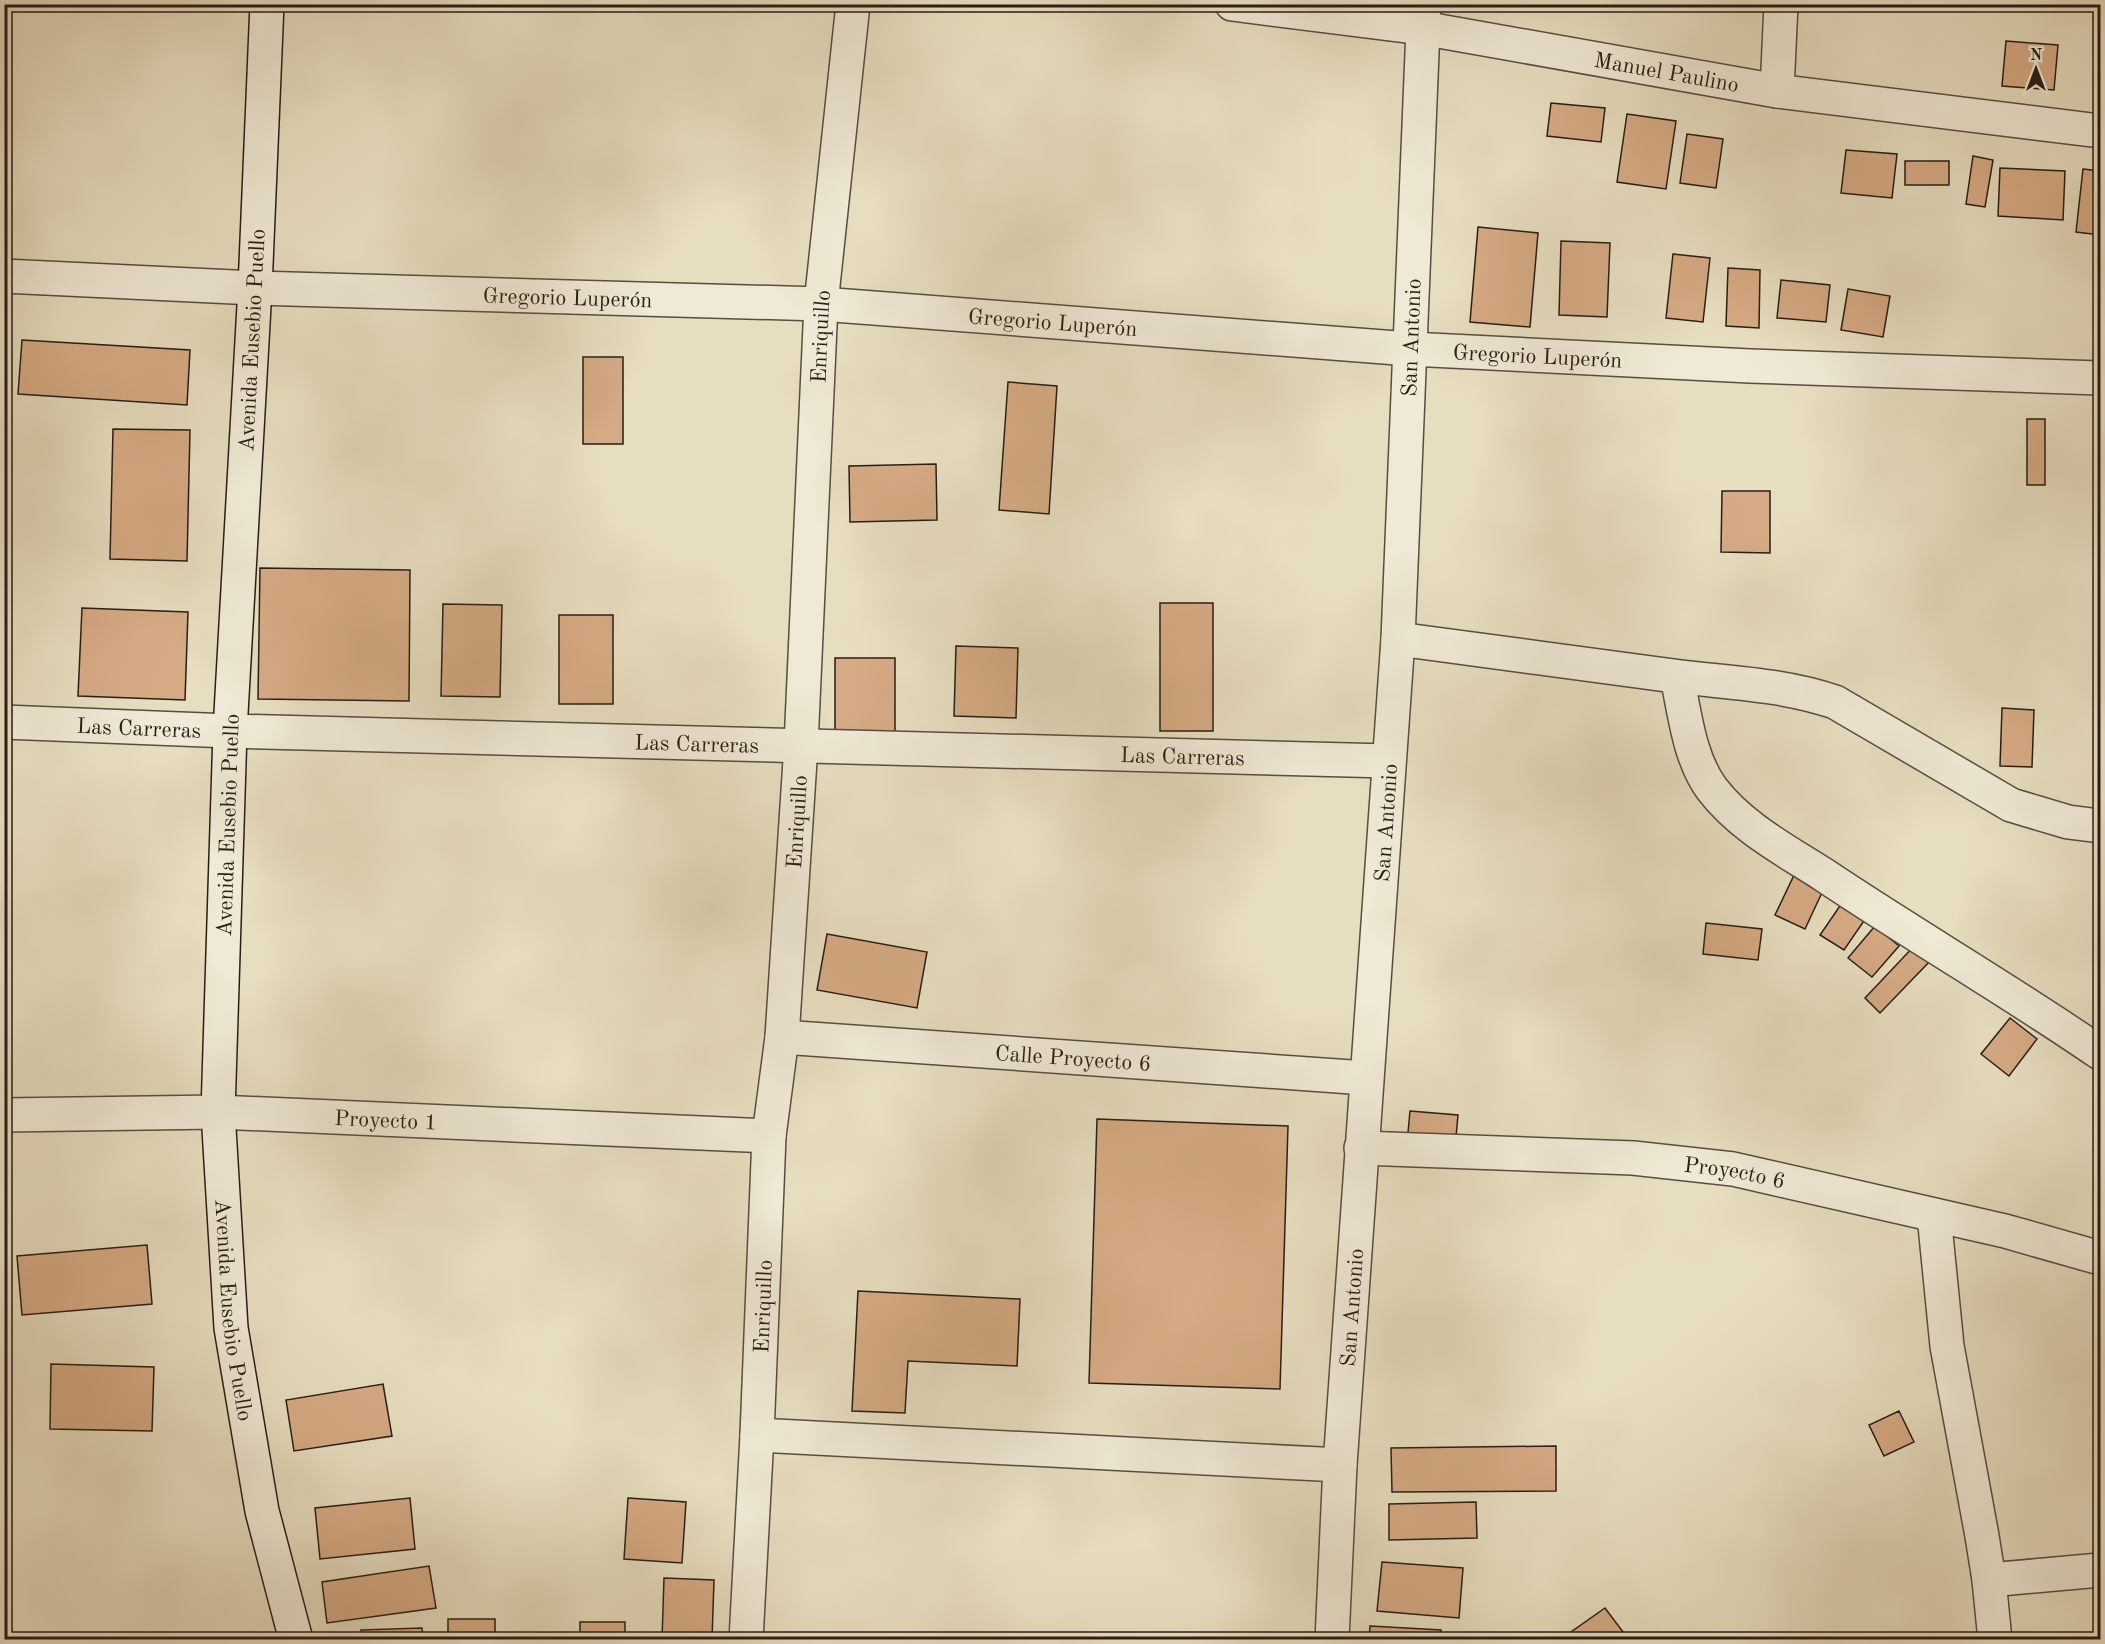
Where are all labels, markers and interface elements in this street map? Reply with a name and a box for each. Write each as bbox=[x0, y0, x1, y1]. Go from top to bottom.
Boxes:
north arrow bbox=[2006, 39, 2066, 99]
text: N bbox=[2030, 48, 2043, 64]
street label: Manuel Paulino bbox=[1592, 50, 1740, 97]
street label: Avenida Eusebio Puello bbox=[236, 228, 270, 452]
street label: San Antonio bbox=[1399, 278, 1426, 397]
street label: Gregorio Luperón bbox=[482, 285, 653, 312]
street label: Enriquillo bbox=[808, 289, 835, 384]
street label: Gregorio Luperón bbox=[967, 306, 1138, 341]
street label: Gregorio Luperón bbox=[1452, 342, 1623, 373]
street label: Avenida Eusebio Puello bbox=[214, 713, 244, 937]
street label: Las Carreras bbox=[76, 716, 202, 743]
street label: Las Carreras bbox=[634, 732, 759, 758]
street label: Las Carreras bbox=[1120, 745, 1245, 770]
street label: San Antonio bbox=[1372, 763, 1402, 883]
street label: Enriquillo bbox=[784, 775, 812, 869]
street label: Calle Proyecto 6 bbox=[994, 1043, 1152, 1076]
street label: Proyecto 1 bbox=[334, 1108, 438, 1135]
street label: Proyecto 6 bbox=[1683, 1155, 1787, 1194]
street label: Avenida Eusebio Puello bbox=[210, 1199, 256, 1423]
street label: San Antonio bbox=[1338, 1248, 1368, 1368]
street label: Enriquillo bbox=[751, 1259, 777, 1354]

